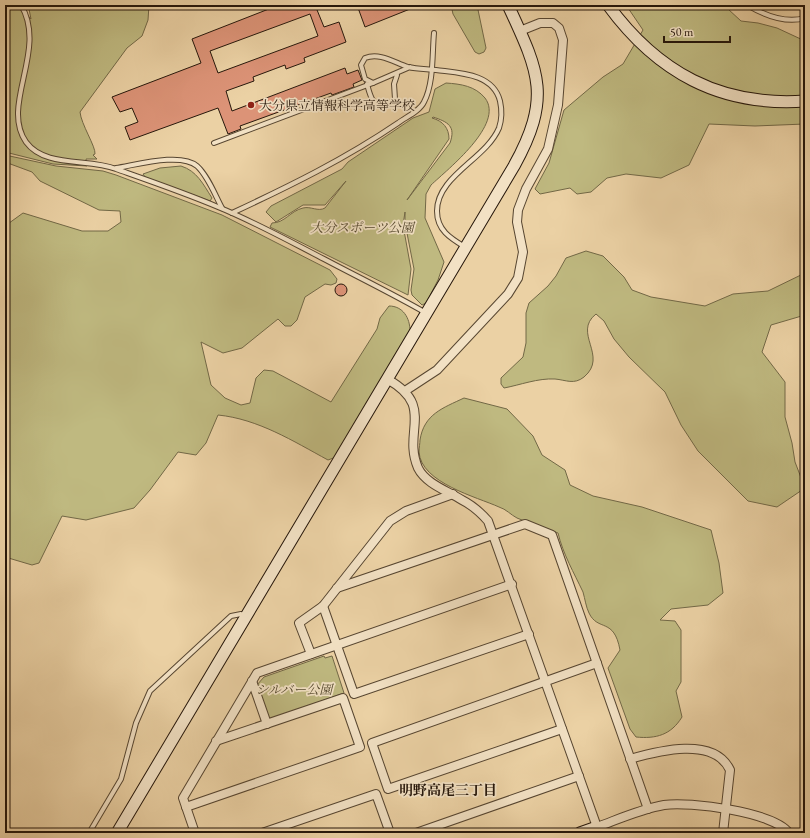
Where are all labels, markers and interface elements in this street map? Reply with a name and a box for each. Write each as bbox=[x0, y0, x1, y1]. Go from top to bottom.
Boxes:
scale bar bbox=[664, 18, 730, 44]
text: 50 m bbox=[670, 24, 694, 40]
place label: 大分県立情報科学高等学校 bbox=[259, 97, 415, 114]
marker: 大分県立情報科学高等学校 bbox=[246, 100, 256, 110]
park label: 大分スポーツ公園 bbox=[310, 219, 416, 236]
park label: シルバー公園 bbox=[256, 681, 334, 698]
district label: 明野高尾三丁目 bbox=[399, 781, 497, 799]

